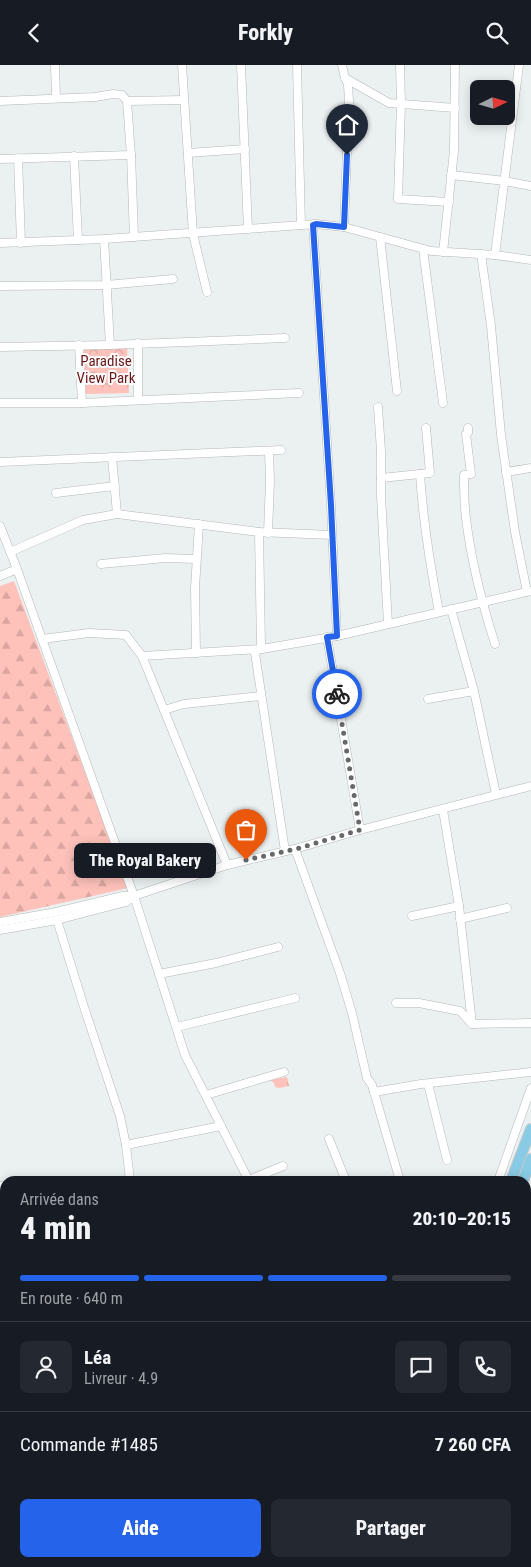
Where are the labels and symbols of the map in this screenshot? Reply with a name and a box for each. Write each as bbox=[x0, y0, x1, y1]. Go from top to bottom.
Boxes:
north arrow bbox=[470, 80, 515, 125]
pin bbox=[326, 104, 368, 155]
park label: Paradise View Park bbox=[77, 352, 136, 387]
courier bbox=[312, 669, 362, 719]
pin bbox=[225, 809, 267, 860]
callout: The Royal Bakery bbox=[74, 843, 216, 877]

